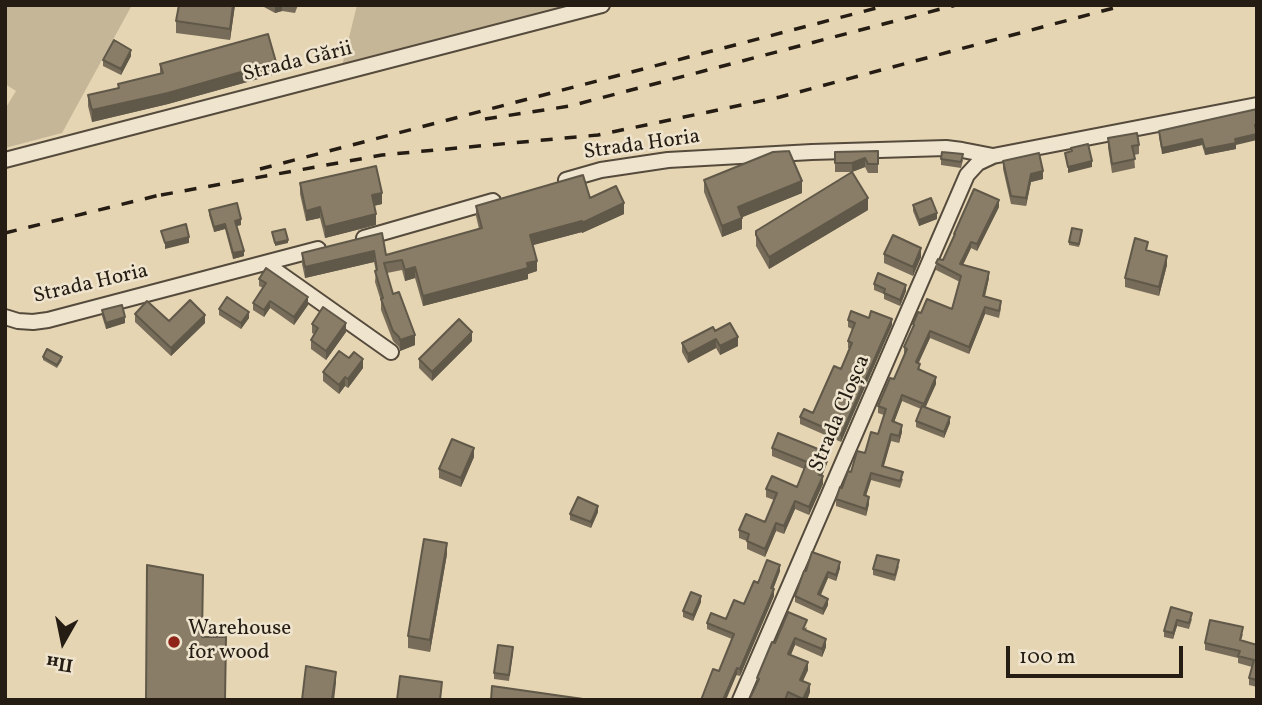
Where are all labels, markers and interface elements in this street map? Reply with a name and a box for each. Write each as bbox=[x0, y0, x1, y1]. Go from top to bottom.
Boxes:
street label: Strada Gării bbox=[241, 37, 355, 89]
street label: Strada Horia bbox=[582, 125, 702, 167]
street label: Strada Horia bbox=[31, 260, 151, 310]
street label: Strada Cloșca bbox=[805, 352, 877, 476]
north arrow bbox=[28, 607, 98, 677]
place label: Warehouse for wood bbox=[188, 617, 291, 667]
scale bar bbox=[1010, 632, 1187, 676]
marker: Warehouse for wood bbox=[166, 634, 182, 650]
text: 100 m bbox=[1019, 643, 1076, 672]
text: Пн bbox=[44, 648, 75, 678]

